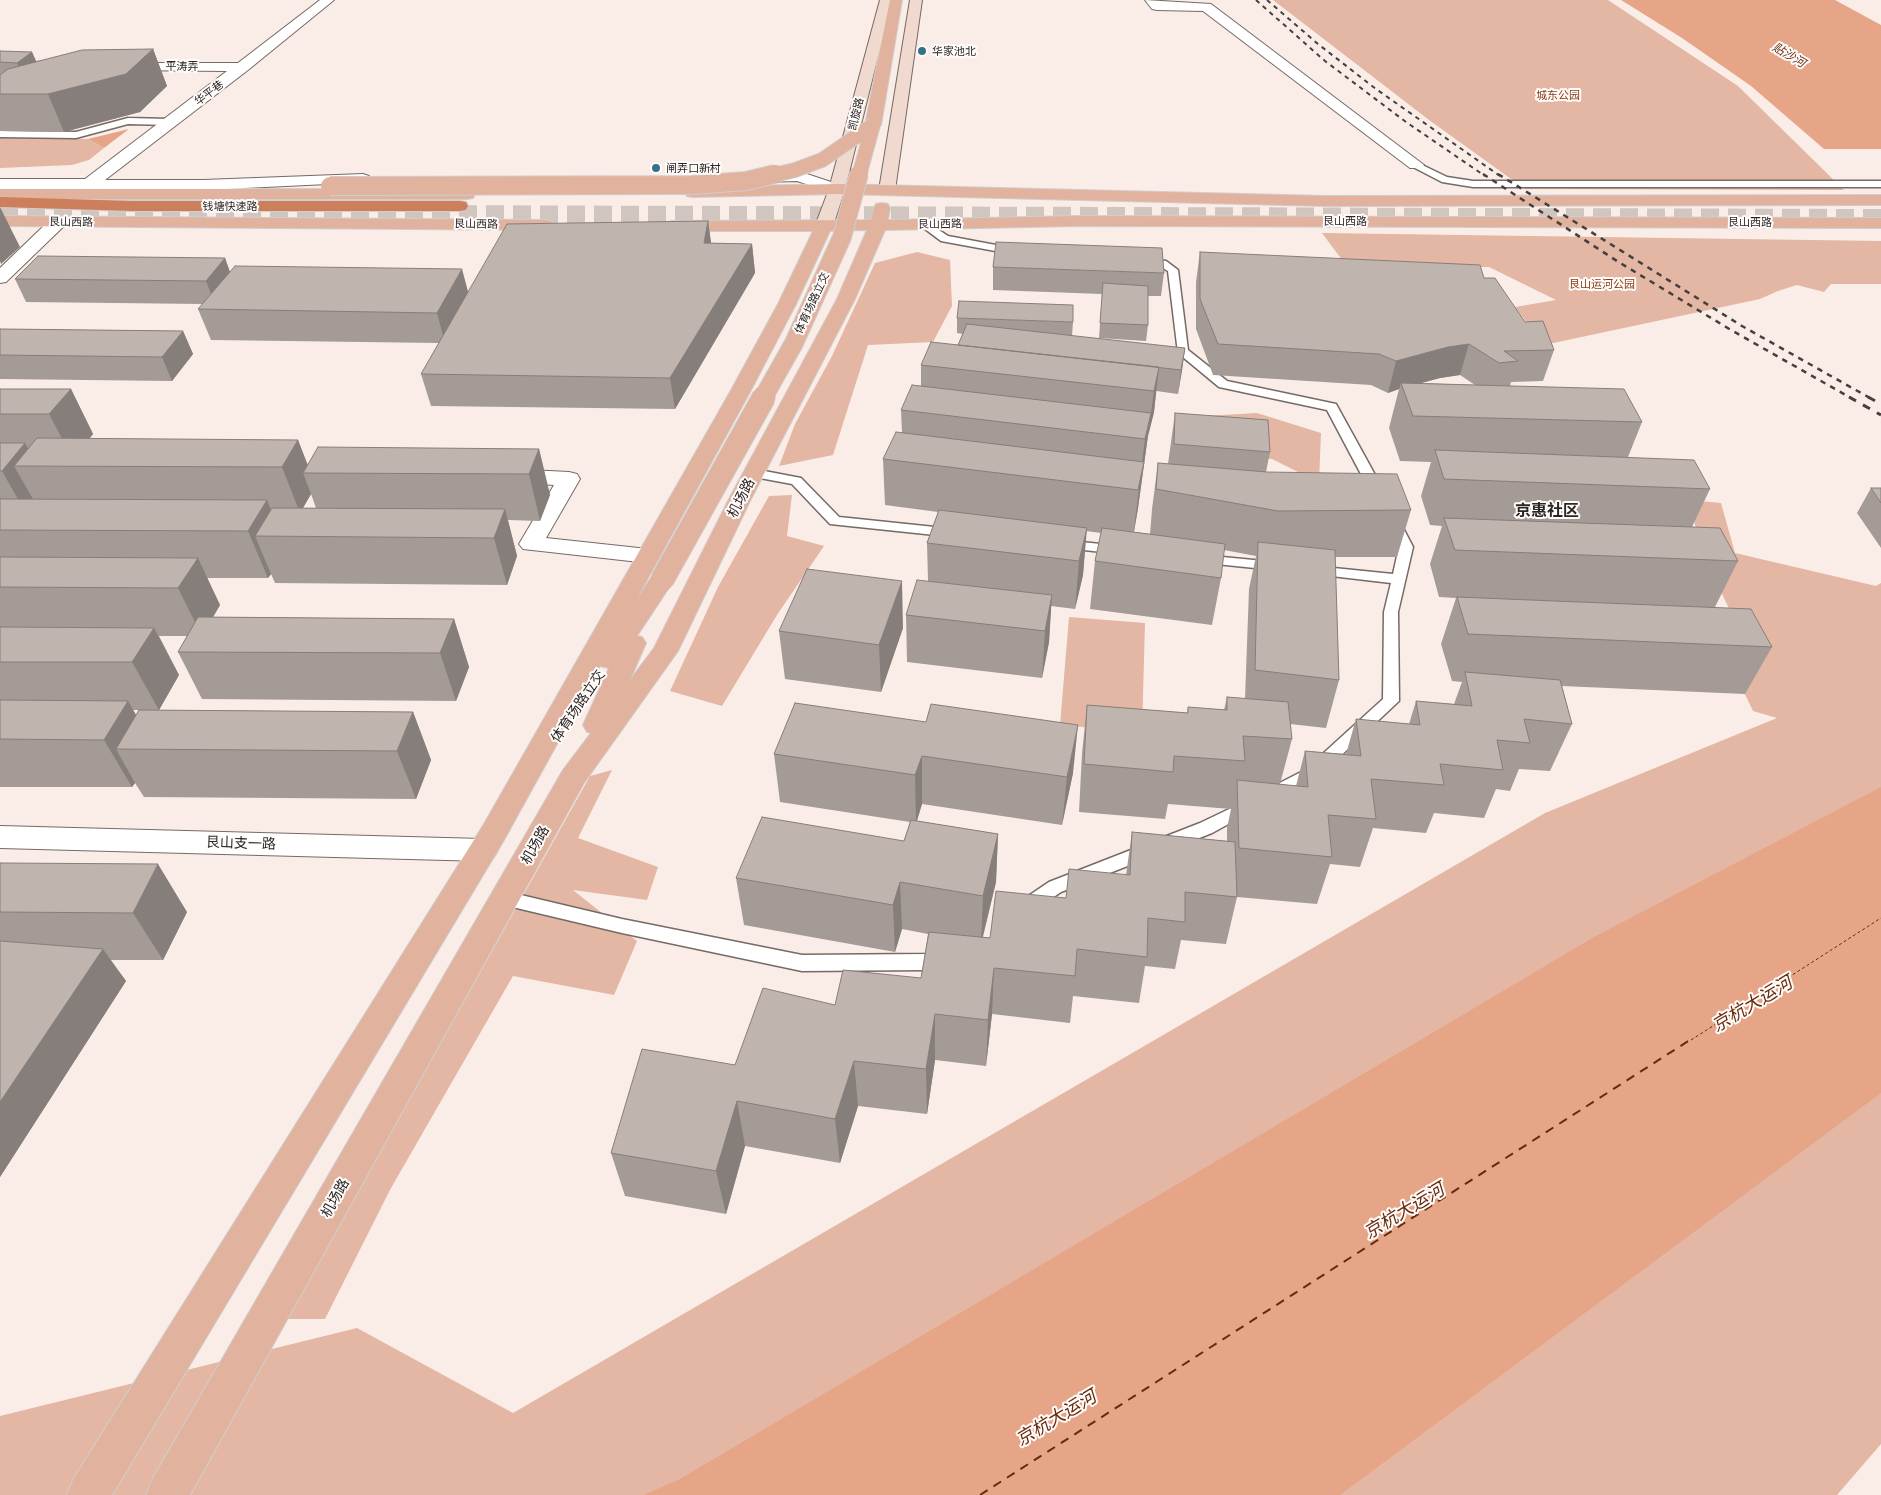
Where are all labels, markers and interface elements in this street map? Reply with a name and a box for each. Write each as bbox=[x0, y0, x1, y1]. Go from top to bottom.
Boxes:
water label: 贴沙河 bbox=[1770, 40, 1808, 70]
place label: 华家池北 bbox=[932, 44, 976, 58]
marker: 华家池北 bbox=[916, 45, 928, 57]
street label: 平涛弄 bbox=[166, 59, 198, 73]
street label: 华平巷 bbox=[192, 78, 226, 108]
park label: 城东公园 bbox=[1536, 88, 1580, 102]
street label: 凯旋路 bbox=[846, 96, 866, 132]
place label: 闸弄口新村 bbox=[666, 161, 721, 175]
marker: 闸弄口新村 bbox=[650, 162, 662, 174]
street label: 钱塘快速路 bbox=[203, 199, 257, 213]
street label: 艮山西路 bbox=[1323, 214, 1367, 228]
street label: 艮山西路 bbox=[49, 215, 93, 229]
street label: 艮山西路 bbox=[1728, 215, 1772, 229]
street label: 艮山西路 bbox=[454, 217, 498, 231]
street label: 艮山西路 bbox=[918, 217, 962, 231]
street label: 体育场路立交 bbox=[792, 270, 832, 336]
park label: 艮山运河公园 bbox=[1569, 277, 1635, 291]
street label: 机场路 bbox=[724, 475, 758, 521]
district label: 京惠社区 bbox=[1515, 501, 1579, 521]
street label: 体育场路立交 bbox=[548, 666, 608, 746]
street label: 机场路 bbox=[517, 823, 553, 867]
street label: 艮山支一路 bbox=[206, 833, 276, 853]
water label: 京杭大运河 bbox=[1708, 972, 1796, 1036]
street label: 机场路 bbox=[317, 1176, 353, 1220]
water label: 京杭大运河 bbox=[1360, 1179, 1448, 1243]
water label: 京杭大运河 bbox=[1012, 1386, 1100, 1450]

